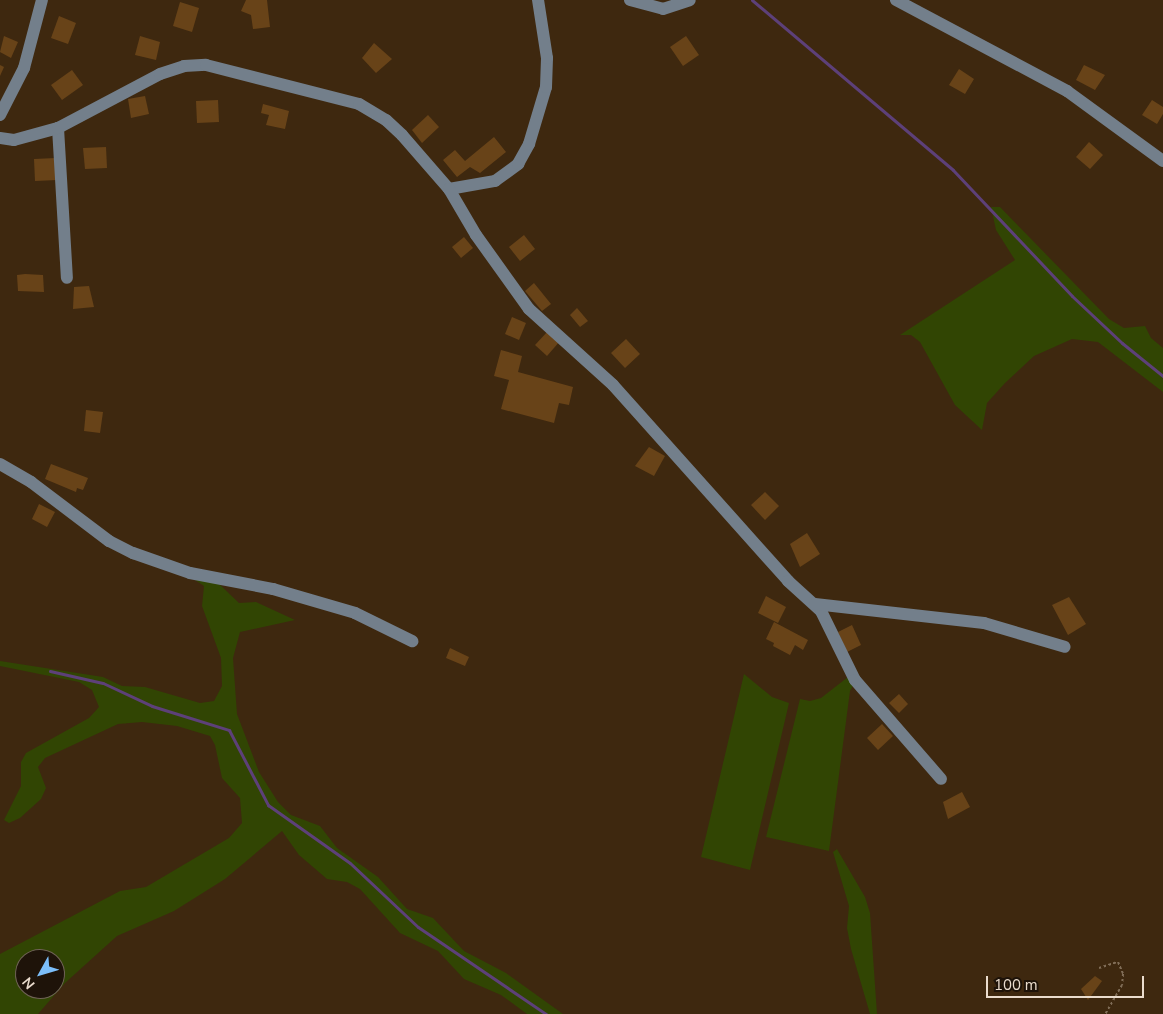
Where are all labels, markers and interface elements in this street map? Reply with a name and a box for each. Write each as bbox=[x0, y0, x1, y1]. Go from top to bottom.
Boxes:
north arrow bbox=[15, 949, 65, 999]
scale bar bbox=[988, 966, 1146, 998]
text: N bbox=[18, 973, 39, 993]
text: 100 m bbox=[994, 975, 1038, 995]

